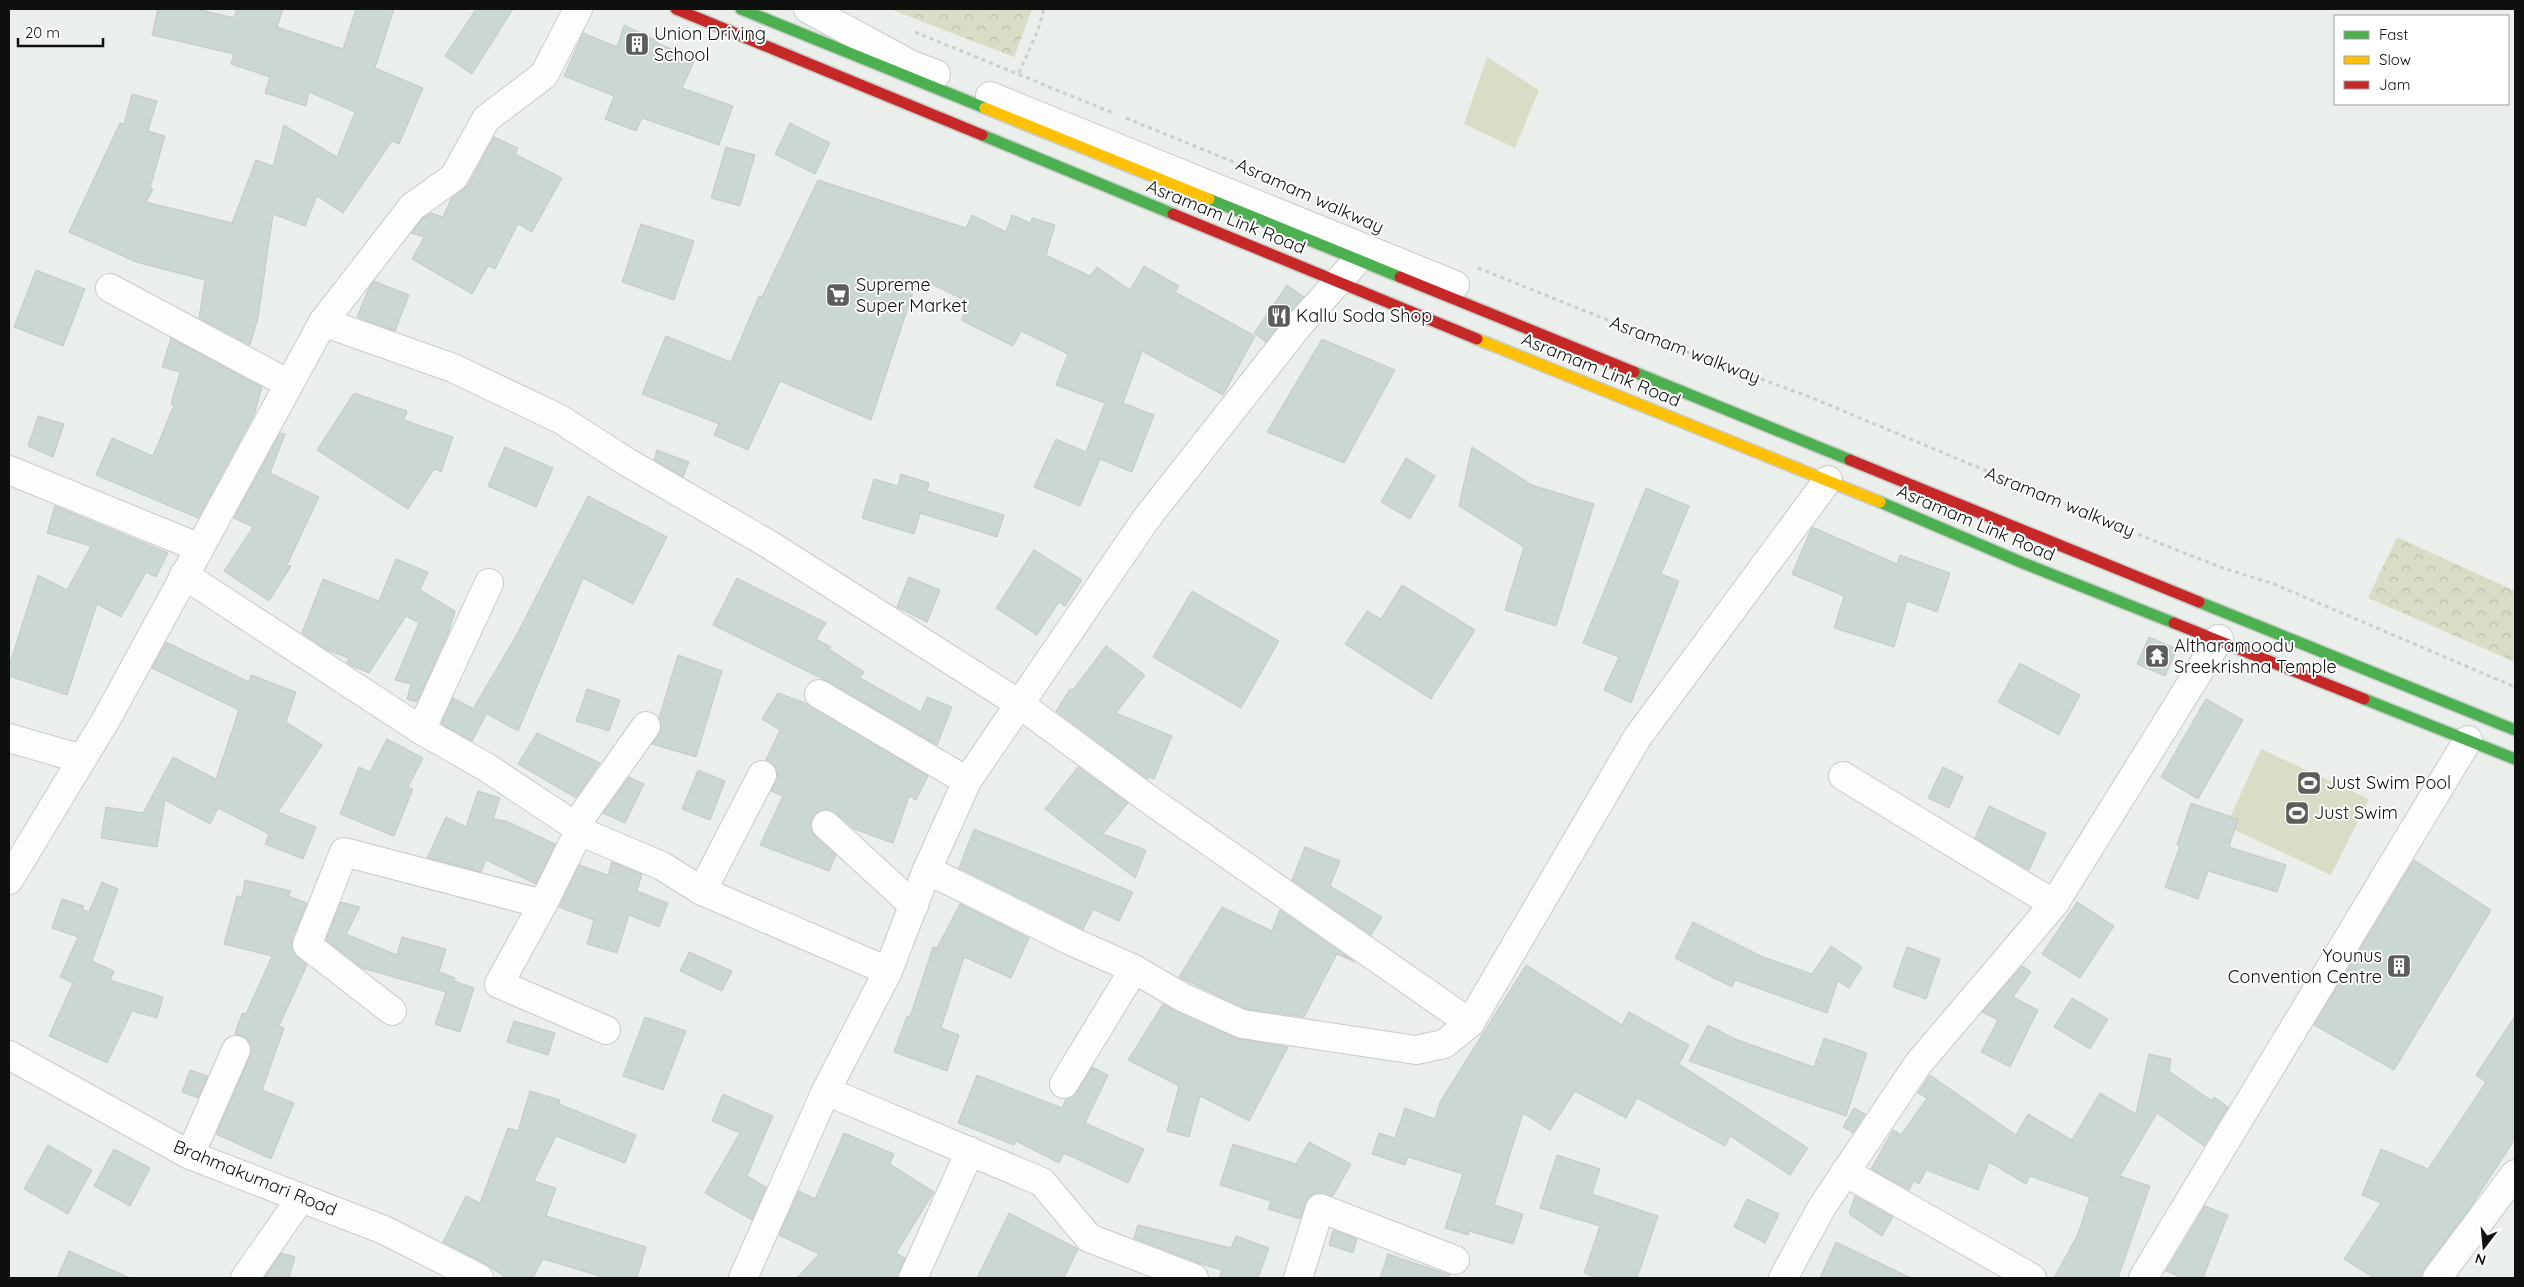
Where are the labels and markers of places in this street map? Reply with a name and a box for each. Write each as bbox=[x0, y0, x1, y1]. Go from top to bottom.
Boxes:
place label: Union Driving School bbox=[654, 22, 766, 66]
building icon: Union Driving School bbox=[624, 31, 650, 57]
place label: Supreme Super Market bbox=[856, 273, 968, 317]
supermarket icon: Supreme Super Market bbox=[825, 282, 851, 308]
restaurant icon: Kallu Soda Shop bbox=[1266, 303, 1292, 329]
place label: Kallu Soda Shop bbox=[1296, 304, 1432, 327]
place label: Altharamoodu Sreekrishna Temple bbox=[2174, 634, 2337, 678]
temple icon: Altharamoodu Sreekrishna Temple bbox=[2144, 643, 2170, 669]
sports icon: Just Swim Pool bbox=[2296, 770, 2322, 796]
place label: Just Swim Pool bbox=[2326, 771, 2451, 794]
sports icon: Just Swim bbox=[2284, 800, 2310, 826]
place label: Just Swim bbox=[2314, 801, 2398, 824]
place label: Younus Convention Centre bbox=[2228, 944, 2382, 988]
building icon: Younus Convention Centre bbox=[2386, 953, 2412, 979]

